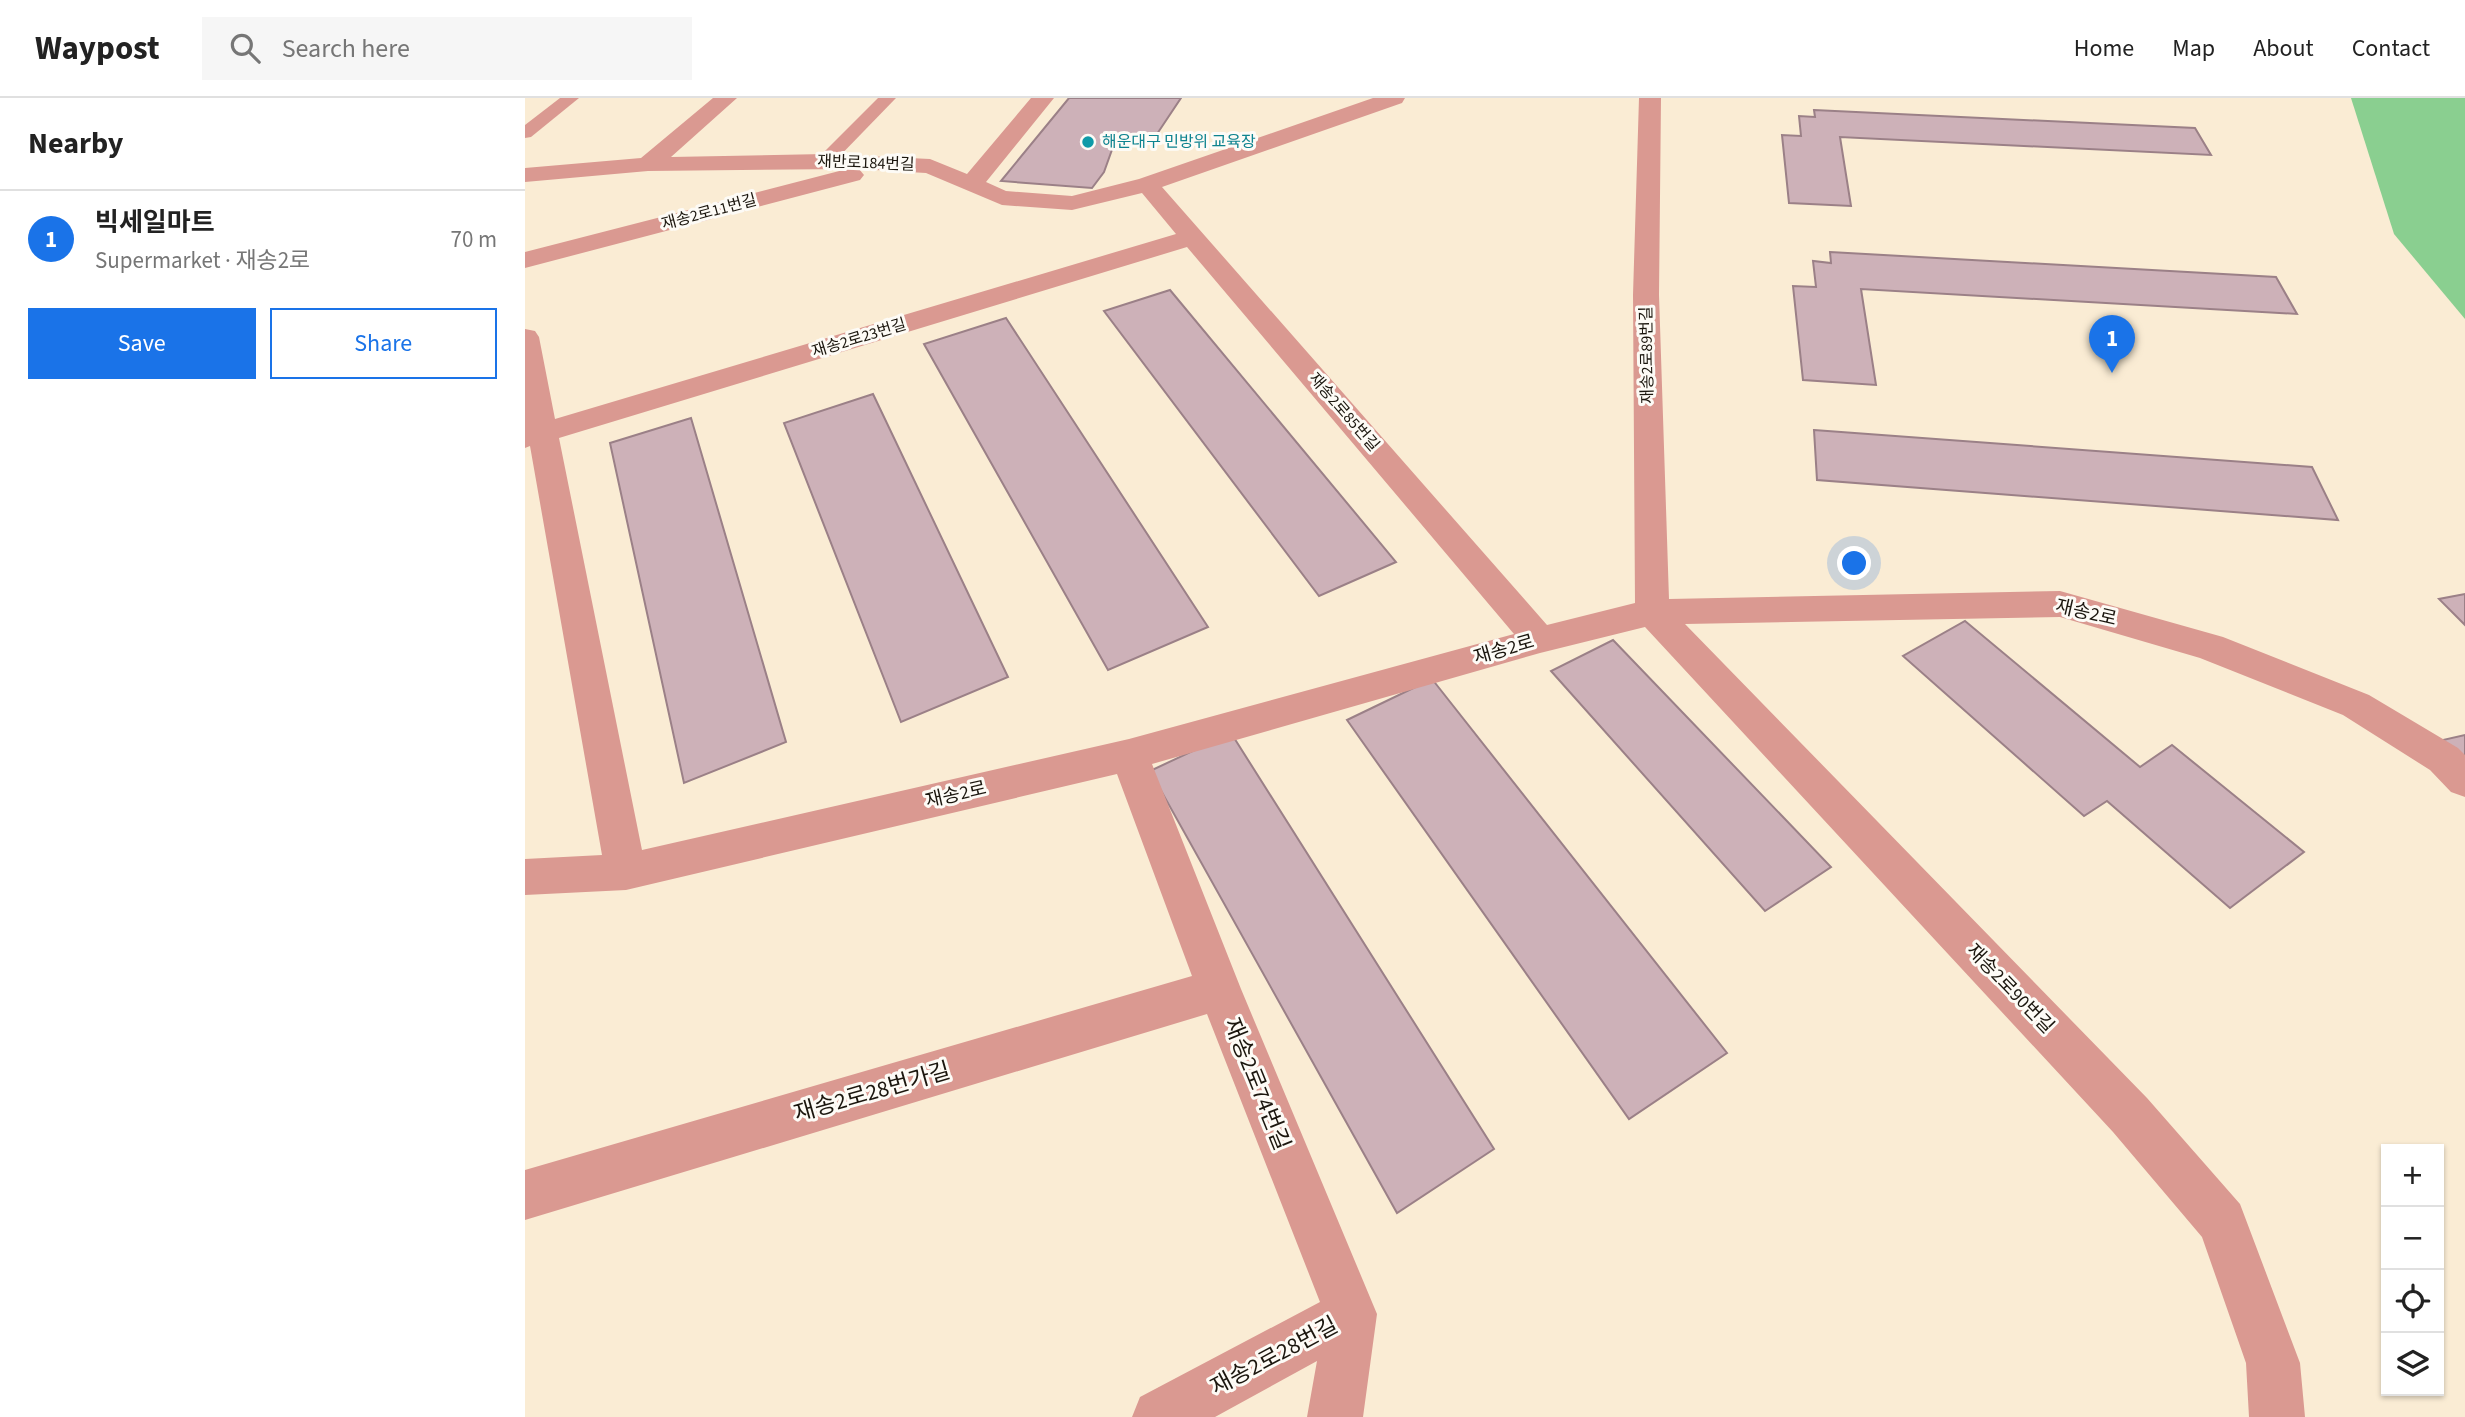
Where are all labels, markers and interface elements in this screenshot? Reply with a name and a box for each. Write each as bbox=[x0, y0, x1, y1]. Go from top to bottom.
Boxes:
search box bbox=[202, 17, 692, 80]
text: Waypost bbox=[35, 25, 160, 72]
icon: search bbox=[226, 29, 264, 67]
text: Search here bbox=[282, 30, 410, 67]
text: Home bbox=[2074, 31, 2134, 66]
text: Map bbox=[2172, 31, 2215, 66]
text: About bbox=[2253, 31, 2314, 66]
text: Contact bbox=[2352, 31, 2430, 66]
text: Nearby bbox=[28, 122, 123, 165]
place label: 해운대구 민방위 교육장 bbox=[1102, 131, 1256, 153]
marker: 해운대구 민방위 교육장 bbox=[1080, 134, 1096, 150]
street label: 재반로184번길 bbox=[817, 150, 915, 176]
street label: 재송2로11번길 bbox=[659, 189, 759, 235]
text: 빅세일마트 bbox=[95, 204, 215, 241]
text: 1 bbox=[45, 223, 57, 256]
text: 70 m bbox=[450, 223, 497, 256]
text: Supermarket · 재송2로 bbox=[95, 244, 310, 277]
street label: 재송2로89번길 bbox=[1635, 306, 1659, 404]
button: Save bbox=[28, 308, 256, 379]
button: Share bbox=[270, 308, 497, 379]
street label: 재송2로23번길 bbox=[809, 313, 909, 363]
pin: 1 bbox=[2089, 315, 2135, 373]
street label: 재송2로85번길 bbox=[1304, 368, 1384, 456]
your location bbox=[1837, 546, 1871, 580]
street label: 재송2로 bbox=[2053, 593, 2119, 633]
street label: 재송2로 bbox=[1471, 628, 1537, 672]
street label: 재송2로 bbox=[923, 775, 989, 815]
street label: 재송2로90번길 bbox=[1960, 938, 2060, 1040]
street label: 재송2로74번길 bbox=[1215, 1013, 1299, 1155]
street label: 재송2로28번가길 bbox=[790, 1054, 954, 1130]
map controls bbox=[2381, 1144, 2444, 1396]
button: + bbox=[2381, 1144, 2444, 1207]
button: − bbox=[2381, 1207, 2444, 1270]
button: locate bbox=[2381, 1270, 2444, 1333]
street label: 재송2로28번길 bbox=[1204, 1309, 1344, 1403]
button: layers bbox=[2381, 1333, 2444, 1396]

